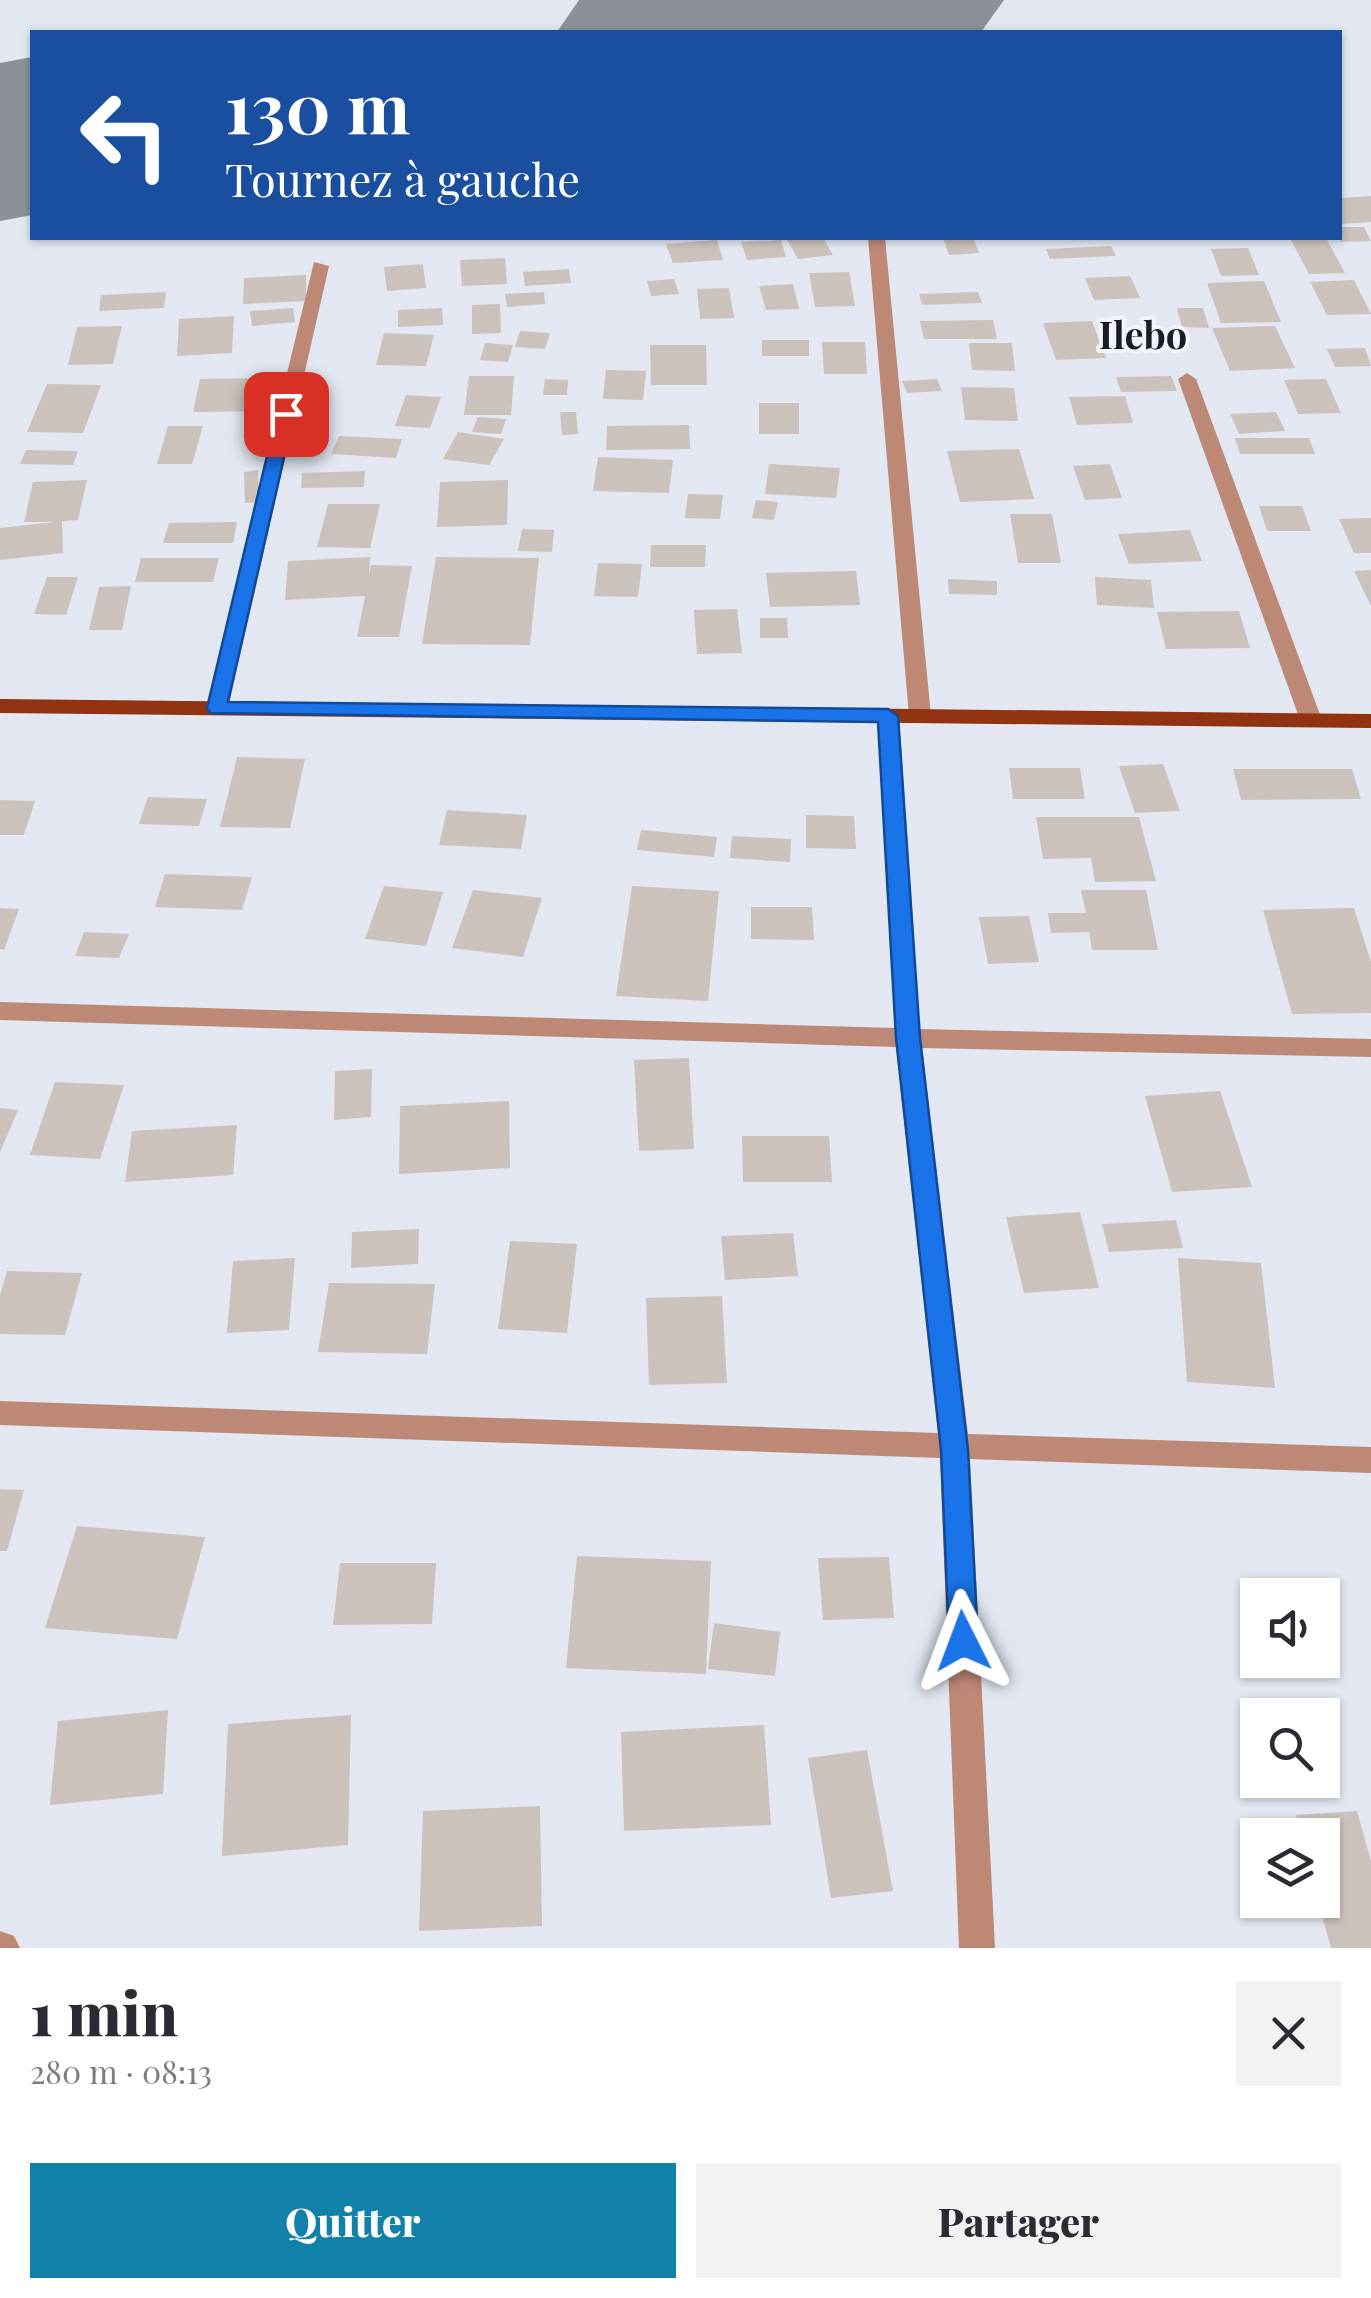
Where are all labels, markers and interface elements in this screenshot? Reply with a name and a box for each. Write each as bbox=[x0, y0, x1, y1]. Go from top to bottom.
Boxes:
text: 130 m bbox=[225, 58, 410, 152]
icon: left bbox=[60, 70, 190, 200]
text: Tournez à gauche bbox=[225, 148, 580, 208]
district label: Ilebo bbox=[1099, 308, 1187, 359]
pin bbox=[244, 372, 329, 457]
icon: arrive bbox=[259, 387, 314, 442]
map controls bbox=[1240, 1578, 1340, 1918]
button: sound bbox=[1240, 1578, 1340, 1678]
position arrow bbox=[911, 1589, 1015, 1693]
button: search bbox=[1240, 1698, 1340, 1798]
button: layers bbox=[1240, 1818, 1340, 1918]
text: 1 min bbox=[30, 1971, 178, 2051]
button: close bbox=[1236, 1981, 1341, 2086]
text: 280 m · 08:13 bbox=[30, 2049, 212, 2092]
button: Quitter bbox=[30, 2163, 676, 2278]
button: Partager bbox=[696, 2163, 1341, 2278]

